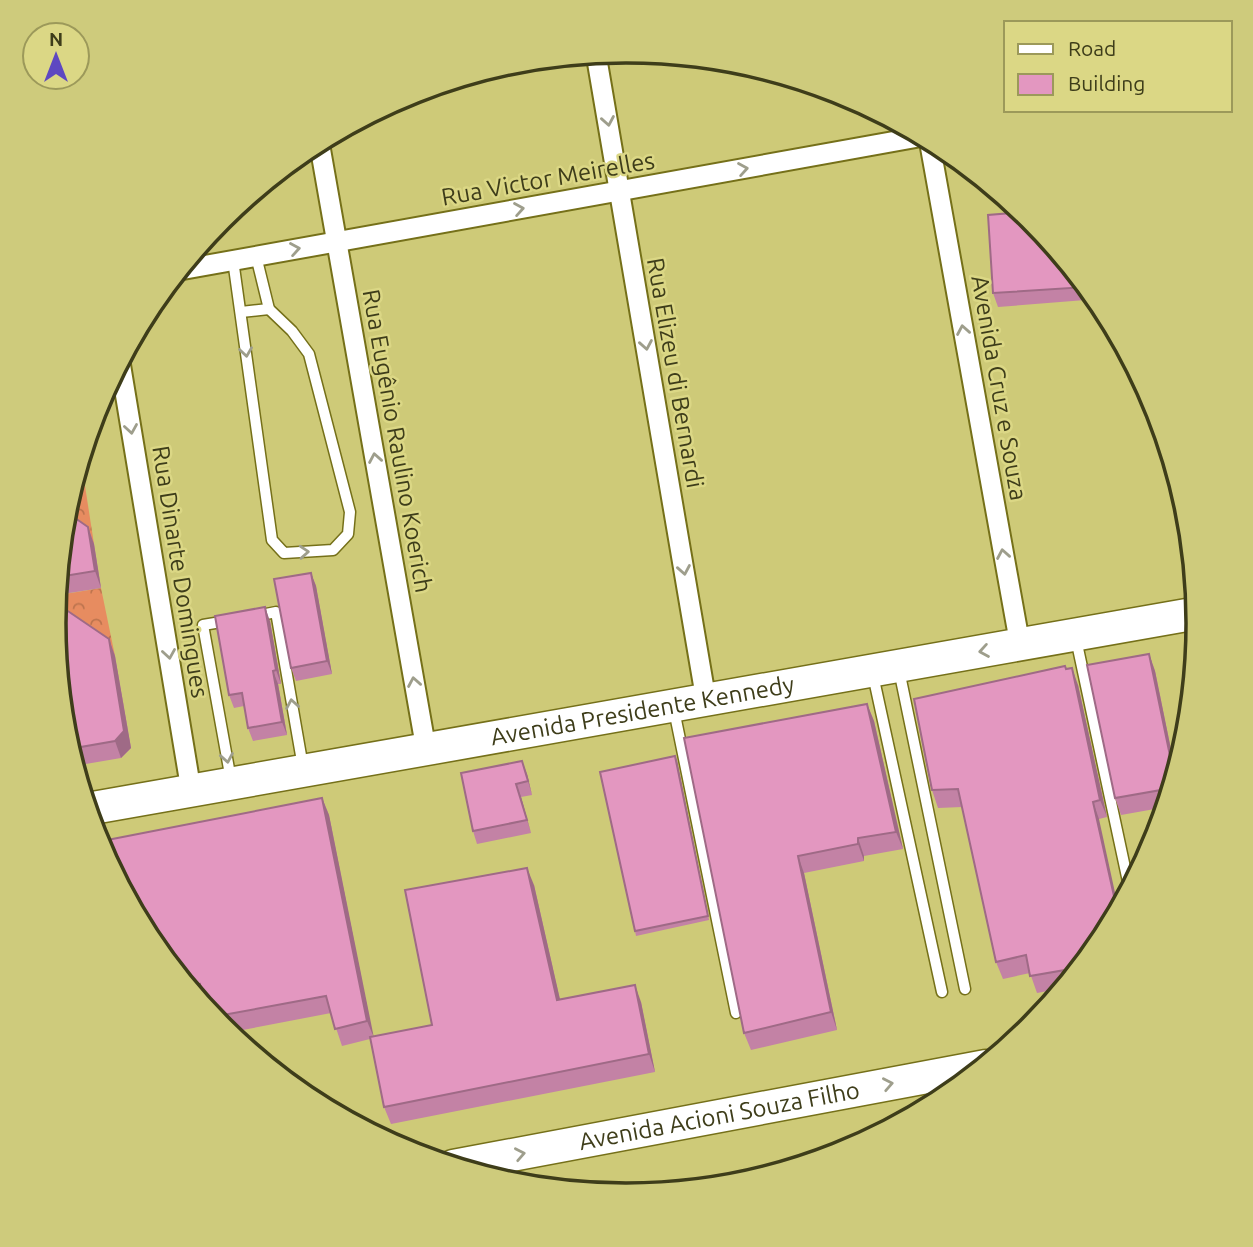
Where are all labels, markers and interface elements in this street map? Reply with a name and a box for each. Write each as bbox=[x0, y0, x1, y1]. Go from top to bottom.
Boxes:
north arrow bbox=[21, 21, 91, 91]
legend bbox=[1004, 21, 1232, 112]
text: N bbox=[49, 28, 63, 50]
text: Road bbox=[1068, 36, 1116, 60]
text: Building bbox=[1068, 71, 1145, 95]
one-way arrow bbox=[599, 115, 614, 127]
street label: Rua Victor Meirelles bbox=[439, 146, 657, 211]
one-way arrow bbox=[737, 162, 749, 177]
one-way arrow bbox=[513, 202, 525, 217]
one-way arrow bbox=[289, 242, 301, 257]
street label: Rua Elizeu di Bernardi bbox=[642, 256, 709, 490]
street label: Avenida Cruz e Souza bbox=[966, 273, 1033, 503]
street label: Rua Eugênio Raulino Koerich bbox=[358, 287, 437, 595]
one-way arrow bbox=[956, 324, 971, 336]
one-way arrow bbox=[638, 339, 653, 351]
one-way arrow bbox=[239, 346, 254, 358]
one-way arrow bbox=[123, 423, 138, 435]
street label: Rua Dinarte Domingues bbox=[147, 444, 214, 700]
one-way arrow bbox=[368, 452, 383, 464]
one-way arrow bbox=[299, 545, 310, 560]
one-way arrow bbox=[997, 548, 1012, 560]
one-way arrow bbox=[676, 564, 691, 575]
one-way arrow bbox=[978, 643, 990, 658]
one-way arrow bbox=[161, 648, 176, 660]
street label: Avenida Presidente Kennedy bbox=[489, 670, 797, 751]
one-way arrow bbox=[407, 676, 422, 688]
one-way arrow bbox=[285, 698, 300, 710]
one-way arrow bbox=[219, 752, 234, 764]
street label: Avenida Acioni Souza Filho bbox=[577, 1076, 862, 1155]
one-way arrow bbox=[882, 1078, 894, 1093]
one-way arrow bbox=[514, 1147, 526, 1162]

